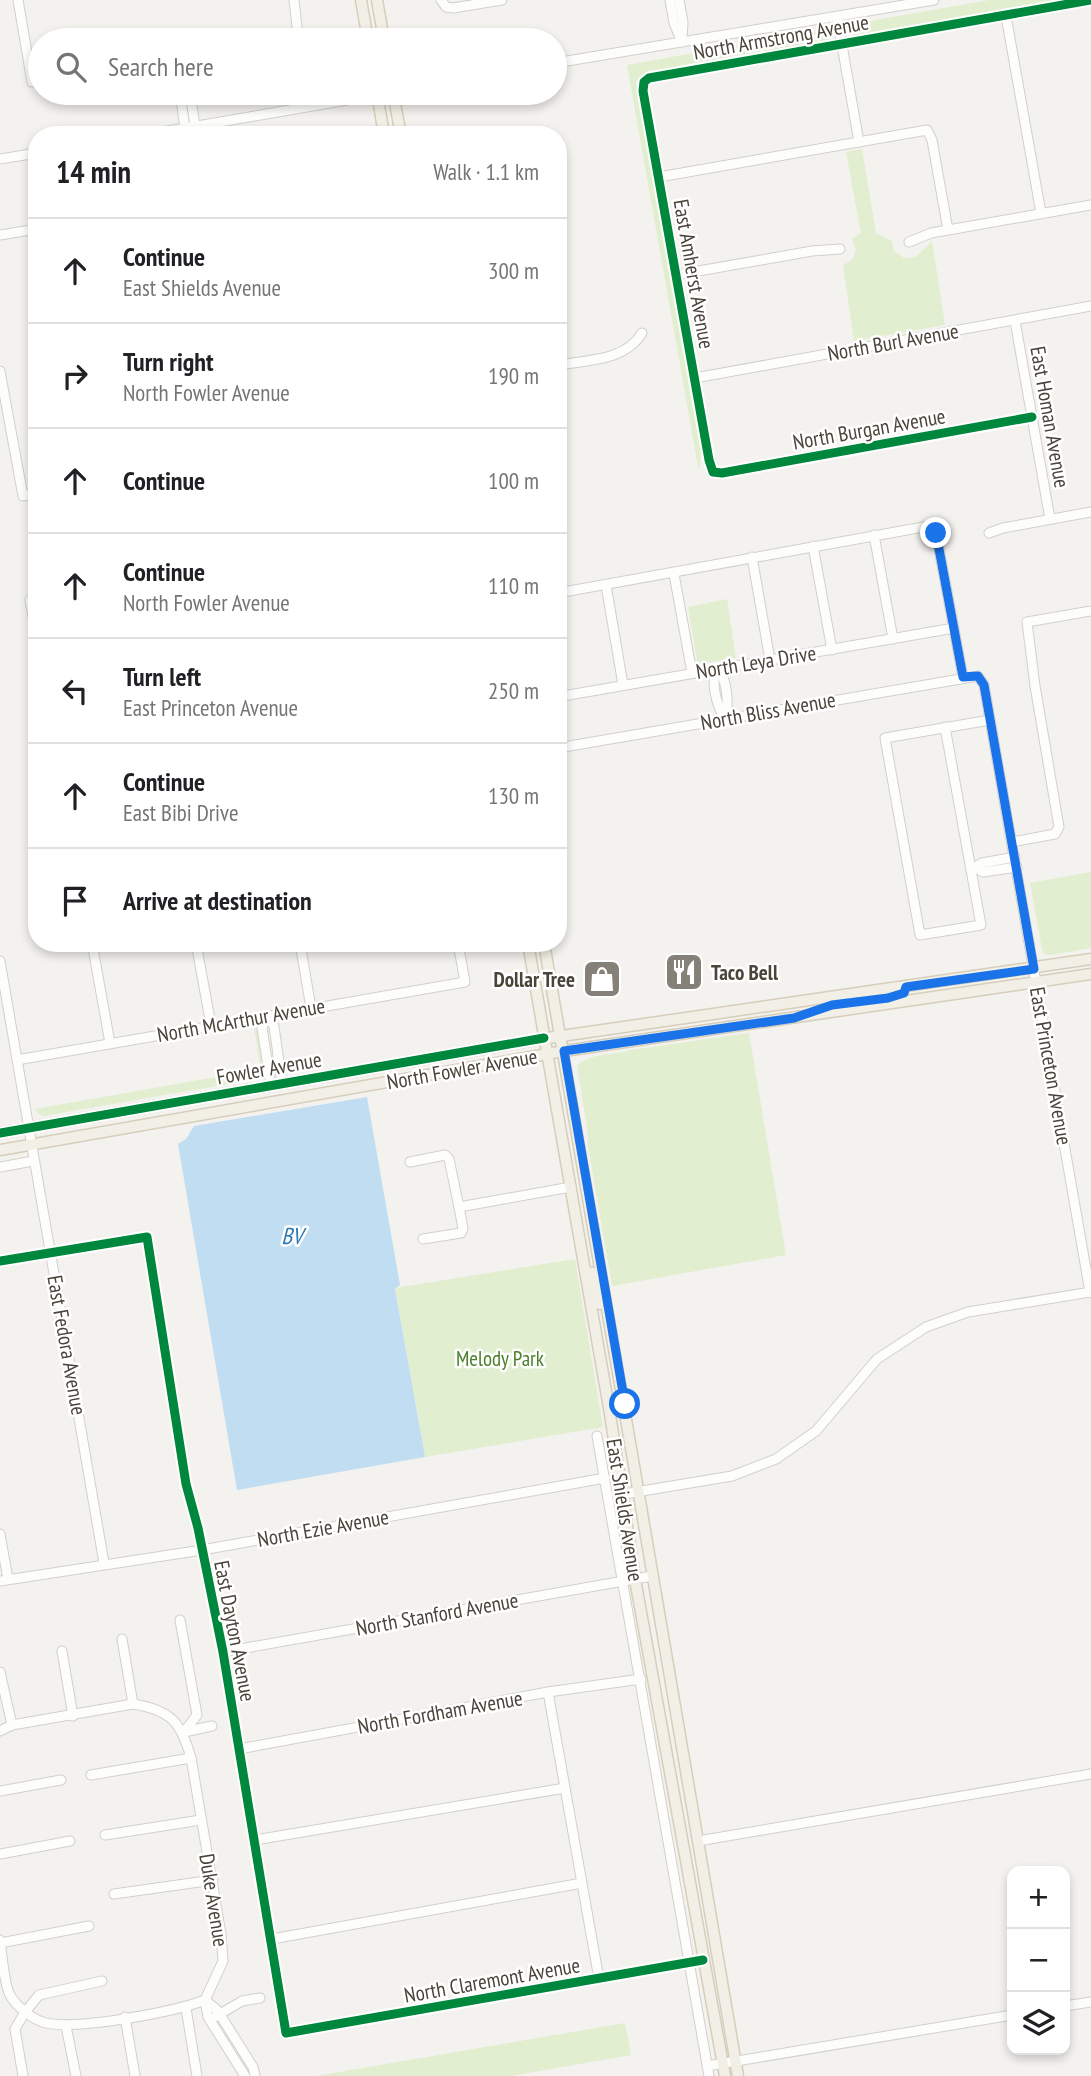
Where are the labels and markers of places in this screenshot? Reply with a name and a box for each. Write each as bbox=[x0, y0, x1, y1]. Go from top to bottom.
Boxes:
restaurant icon: Taco Bell bbox=[663, 951, 705, 993]
shop icon: Dollar Tree bbox=[581, 958, 623, 1000]
place label: Taco Bell bbox=[711, 959, 779, 986]
place label: Dollar Tree bbox=[493, 966, 575, 993]

